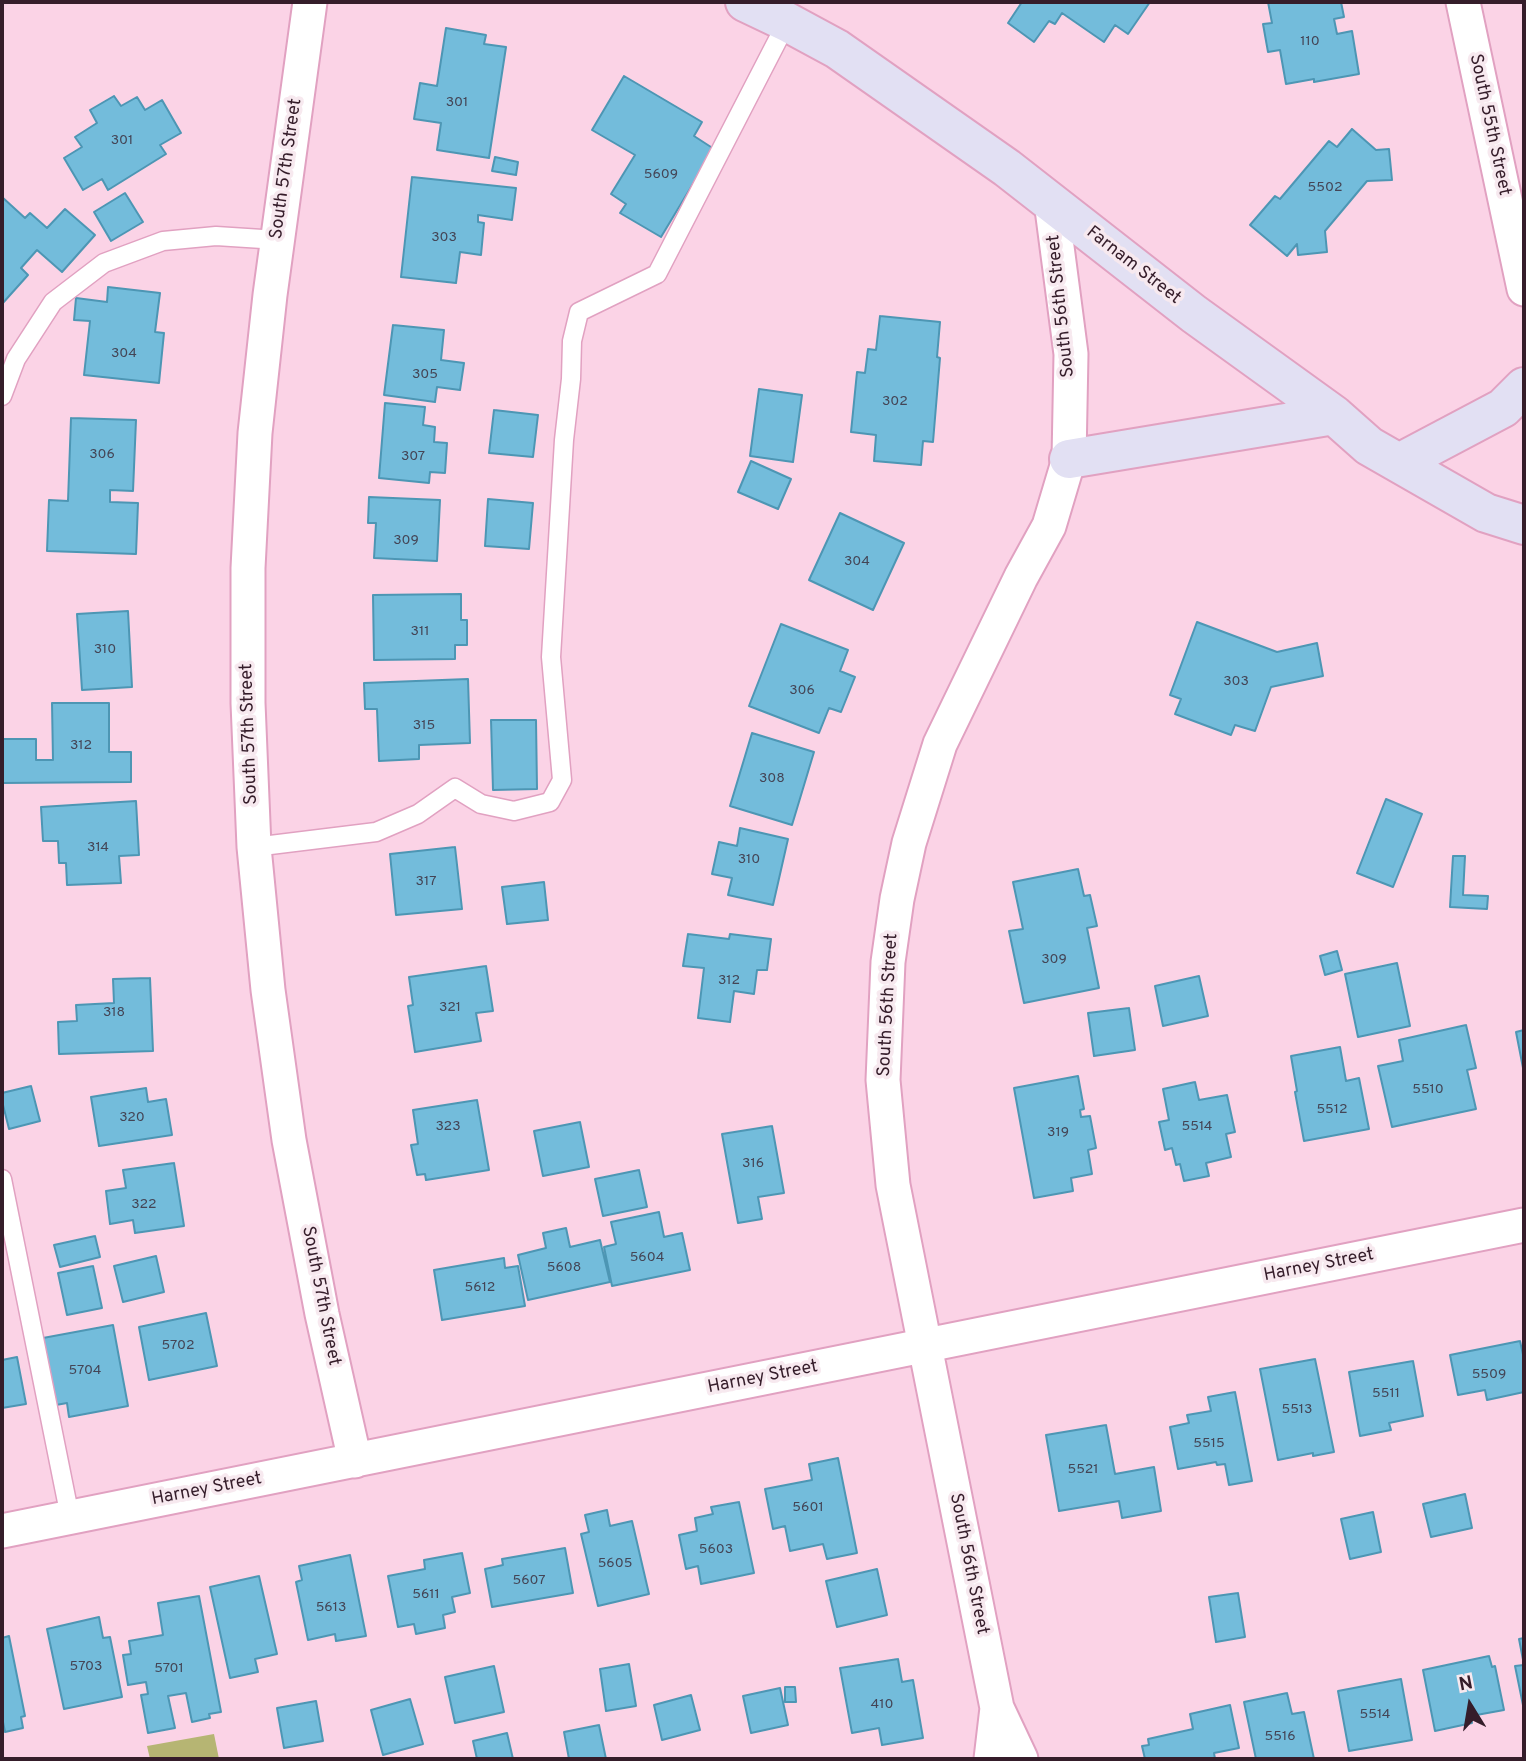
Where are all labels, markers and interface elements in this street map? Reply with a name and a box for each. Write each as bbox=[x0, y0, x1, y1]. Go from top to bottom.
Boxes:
house number: 110 bbox=[1300, 34, 1320, 50]
street label: South 55th Street bbox=[1463, 52, 1515, 198]
house number: 301 bbox=[446, 95, 468, 111]
street label: South 57th Street bbox=[266, 97, 308, 241]
house number: 301 bbox=[111, 133, 133, 149]
house number: 5609 bbox=[644, 167, 678, 183]
house number: 5502 bbox=[1308, 180, 1342, 196]
street label: Farnam Street bbox=[1081, 222, 1185, 310]
house number: 303 bbox=[431, 230, 457, 246]
street label: South 56th Street bbox=[1044, 233, 1080, 379]
house number: 304 bbox=[111, 346, 137, 362]
house number: 305 bbox=[412, 367, 438, 383]
house number: 302 bbox=[882, 394, 908, 410]
house number: 306 bbox=[89, 447, 115, 463]
house number: 307 bbox=[401, 449, 425, 465]
house number: 309 bbox=[393, 533, 419, 549]
house number: 304 bbox=[844, 554, 870, 570]
house number: 311 bbox=[411, 624, 429, 640]
house number: 310 bbox=[94, 642, 116, 658]
street label: South 57th Street bbox=[237, 663, 263, 805]
house number: 303 bbox=[1223, 674, 1249, 690]
house number: 306 bbox=[789, 683, 815, 699]
house number: 315 bbox=[413, 718, 435, 734]
house number: 312 bbox=[70, 738, 92, 754]
house number: 308 bbox=[759, 771, 785, 787]
house number: 314 bbox=[87, 840, 109, 856]
house number: 310 bbox=[738, 852, 760, 868]
house number: 317 bbox=[416, 874, 436, 890]
street label: South 56th Street bbox=[874, 933, 904, 1077]
house number: 309 bbox=[1041, 952, 1067, 968]
house number: 312 bbox=[718, 973, 740, 989]
house number: 321 bbox=[439, 1000, 461, 1016]
house number: 318 bbox=[103, 1005, 125, 1021]
house number: 5510 bbox=[1412, 1082, 1444, 1098]
house number: 5512 bbox=[1316, 1102, 1348, 1118]
house number: 320 bbox=[119, 1110, 145, 1126]
house number: 323 bbox=[435, 1119, 461, 1135]
house number: 5514 bbox=[1181, 1119, 1213, 1135]
house number: 319 bbox=[1047, 1125, 1069, 1141]
house number: 316 bbox=[742, 1156, 764, 1172]
house number: 322 bbox=[131, 1197, 157, 1213]
street label: South 57th Street bbox=[296, 1224, 344, 1368]
street label: Harney Street bbox=[1262, 1245, 1376, 1287]
house number: 5604 bbox=[630, 1250, 664, 1266]
house number: 5608 bbox=[547, 1260, 581, 1276]
house number: 5612 bbox=[465, 1280, 495, 1296]
house number: 5702 bbox=[162, 1338, 194, 1354]
street label: Harney Street bbox=[706, 1357, 820, 1399]
house number: 5704 bbox=[68, 1363, 102, 1379]
house number: 5509 bbox=[1472, 1367, 1506, 1383]
house number: 5511 bbox=[1372, 1386, 1400, 1402]
house number: 5513 bbox=[1281, 1402, 1313, 1418]
house number: 5515 bbox=[1193, 1436, 1225, 1452]
house number: 5521 bbox=[1067, 1462, 1099, 1478]
street label: Harney Street bbox=[150, 1469, 264, 1511]
street label: South 56th Street bbox=[944, 1491, 992, 1637]
house number: 5601 bbox=[792, 1500, 824, 1516]
house number: 5603 bbox=[699, 1542, 733, 1558]
house number: 5605 bbox=[598, 1556, 632, 1572]
house number: 5607 bbox=[513, 1573, 545, 1589]
house number: 5611 bbox=[412, 1587, 440, 1603]
house number: 5613 bbox=[316, 1600, 346, 1616]
house number: 5703 bbox=[70, 1659, 102, 1675]
house number: 5701 bbox=[154, 1661, 184, 1677]
north arrow bbox=[1435, 1670, 1505, 1740]
text: N bbox=[1457, 1671, 1475, 1697]
house number: 410 bbox=[871, 1697, 893, 1713]
house number: 5514 bbox=[1359, 1707, 1391, 1723]
house number: 5516 bbox=[1265, 1729, 1295, 1745]

